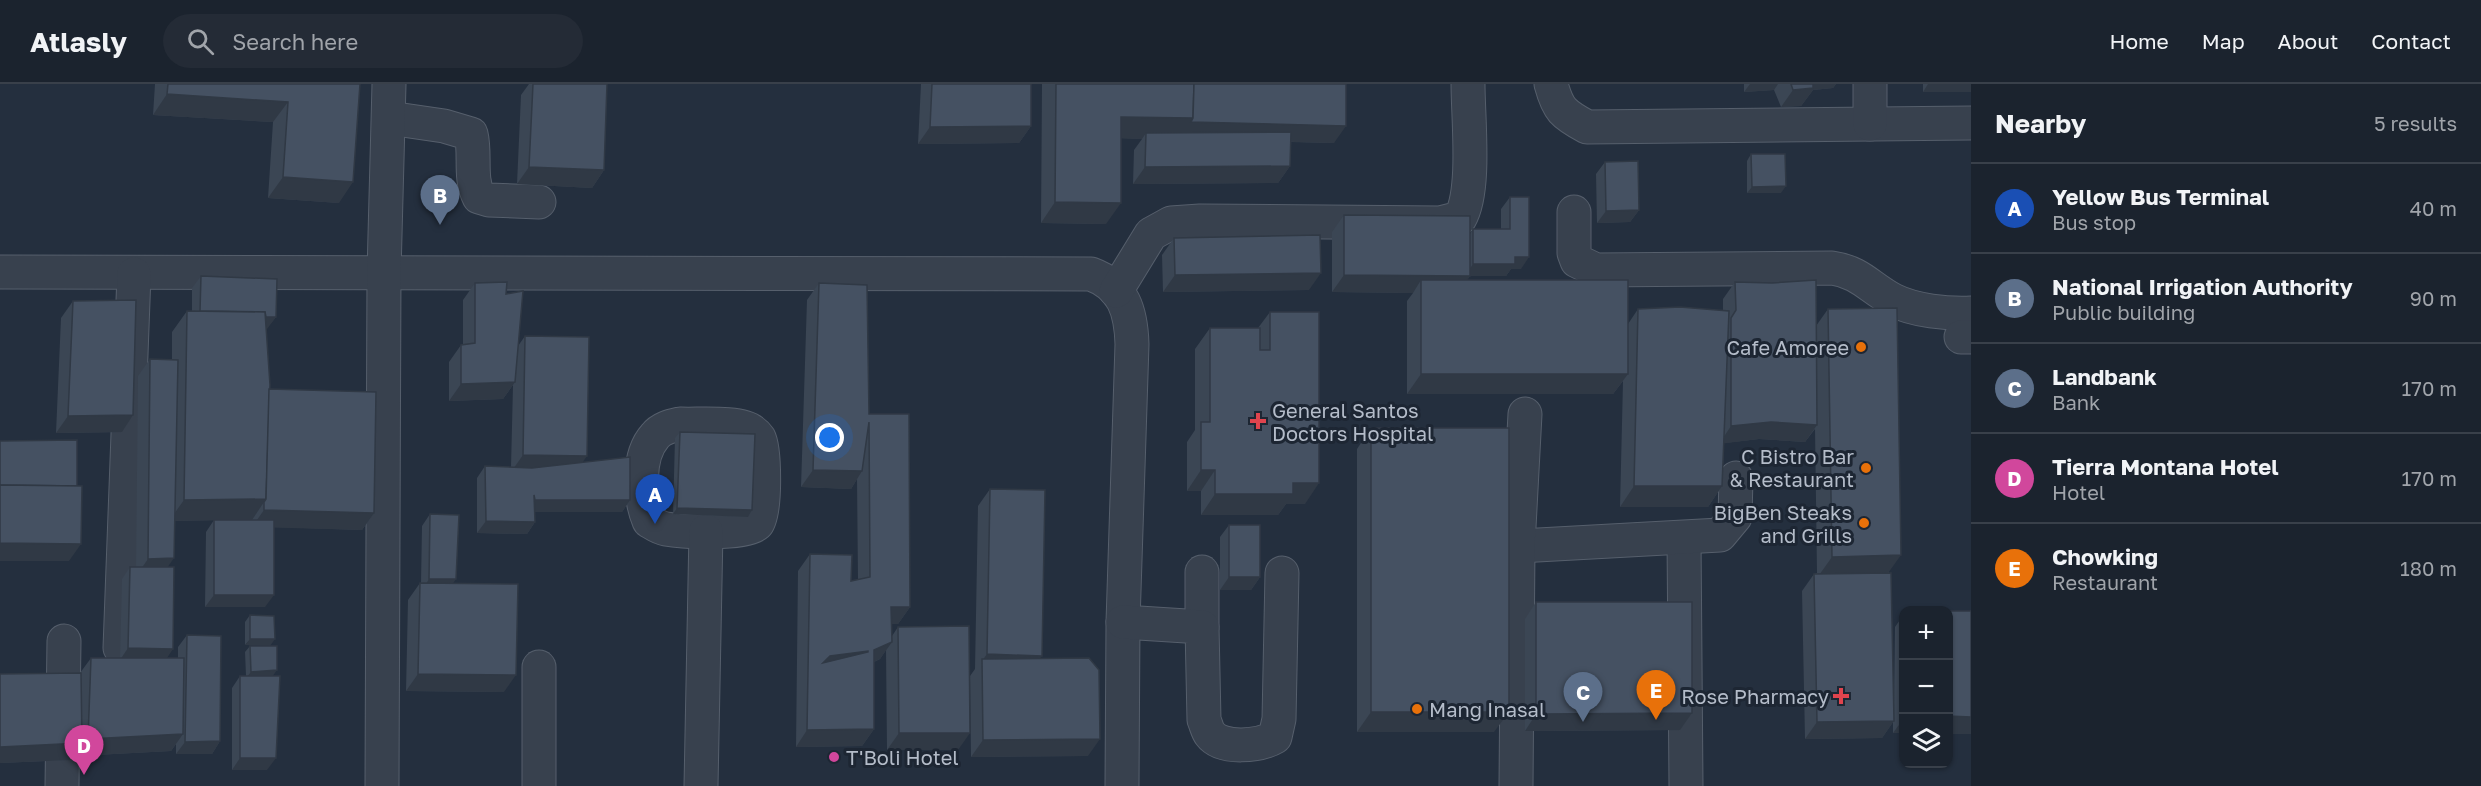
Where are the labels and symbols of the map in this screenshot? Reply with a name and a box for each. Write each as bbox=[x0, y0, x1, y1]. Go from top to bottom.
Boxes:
pin: B bbox=[420, 176, 460, 225]
place label: Cafe Amoree bbox=[1727, 335, 1849, 359]
marker: Cafe Amoree bbox=[1854, 340, 1868, 354]
place label: General Santos Doctors Hospital bbox=[1272, 398, 1433, 445]
marker: General Santos Doctors Hospital bbox=[1249, 412, 1267, 430]
your location bbox=[815, 423, 844, 452]
place label: C Bistro Bar & Restaurant bbox=[1730, 444, 1854, 491]
marker: C Bistro Bar & Restaurant bbox=[1859, 461, 1873, 475]
pin: A bbox=[636, 474, 674, 524]
place label: BigBen Steaks and Grills bbox=[1713, 500, 1852, 547]
marker: BigBen Steaks and Grills bbox=[1857, 516, 1871, 530]
pin: E bbox=[1636, 670, 1676, 720]
pin: C bbox=[1564, 672, 1602, 722]
place label: Rose Pharmacy bbox=[1681, 684, 1829, 708]
marker: Rose Pharmacy bbox=[1834, 689, 1848, 703]
place label: Mang Inasal bbox=[1429, 697, 1545, 721]
marker: Mang Inasal bbox=[1410, 702, 1424, 716]
pin: D bbox=[64, 726, 104, 775]
place label: T'Boli Hotel bbox=[846, 745, 959, 769]
marker: T'Boli Hotel bbox=[827, 750, 841, 764]

